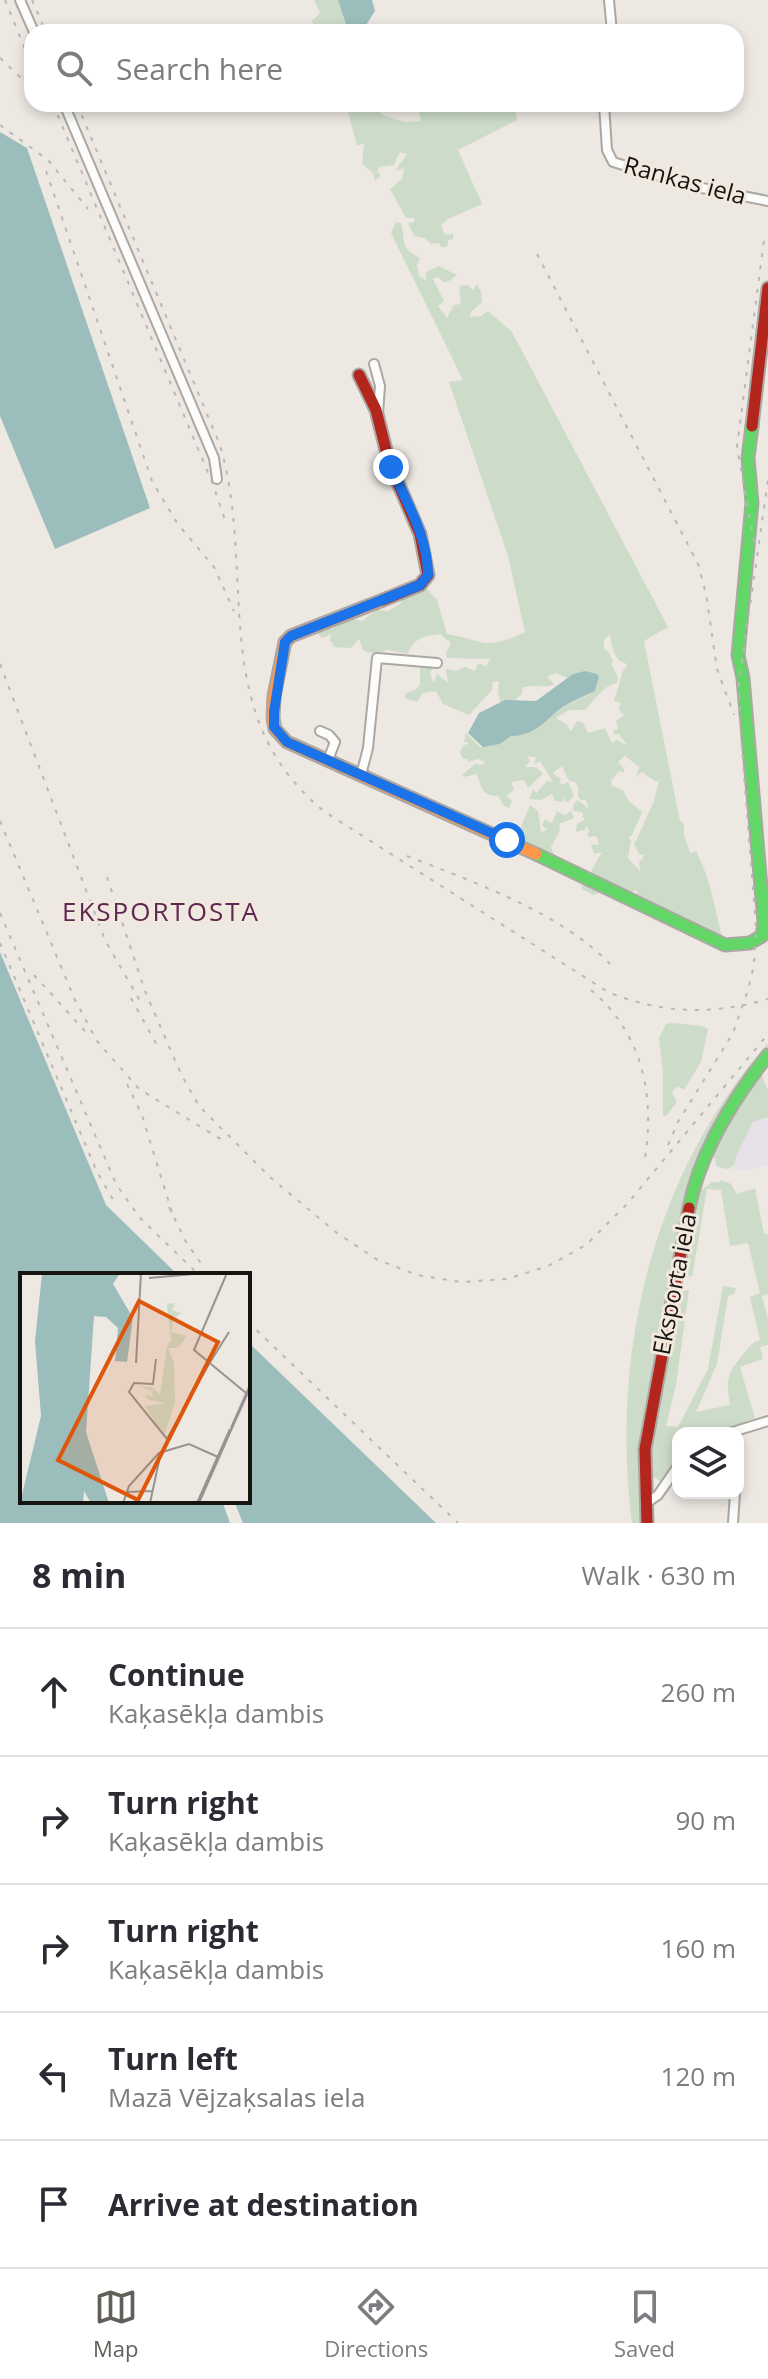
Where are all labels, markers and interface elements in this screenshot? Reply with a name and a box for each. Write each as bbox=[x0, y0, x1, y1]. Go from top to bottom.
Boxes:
search box bbox=[24, 24, 744, 112]
icon: search bbox=[52, 46, 96, 90]
text: Search here bbox=[116, 48, 283, 89]
street label: Rankas iela bbox=[621, 147, 750, 212]
route end bbox=[373, 449, 409, 485]
route start bbox=[489, 822, 525, 858]
district label: EKSPORTOSTA bbox=[62, 893, 260, 929]
street label: Eksporta iela bbox=[644, 1210, 703, 1357]
inset map bbox=[20, 1273, 250, 1503]
map controls bbox=[672, 1427, 744, 1499]
button: layers bbox=[672, 1427, 744, 1499]
text: 8 min bbox=[32, 1552, 126, 1598]
text: Walk · 630 m bbox=[582, 1557, 736, 1593]
text: Continue bbox=[108, 1654, 245, 1695]
icon: ahead bbox=[32, 1670, 76, 1714]
text: 260 m bbox=[661, 1674, 736, 1710]
text: Kaķasēkļa dambis bbox=[108, 1695, 324, 1731]
text: Turn right bbox=[108, 1782, 259, 1823]
icon: right bbox=[32, 1798, 76, 1842]
text: 90 m bbox=[675, 1802, 736, 1838]
text: Kaķasēkļa dambis bbox=[108, 1823, 324, 1859]
text: Turn right bbox=[108, 1910, 259, 1951]
icon: right bbox=[32, 1926, 76, 1970]
text: 160 m bbox=[661, 1930, 736, 1966]
text: Kaķasēkļa dambis bbox=[108, 1951, 324, 1987]
text: Turn left bbox=[108, 2038, 238, 2079]
icon: left bbox=[32, 2054, 76, 2098]
text: 120 m bbox=[661, 2058, 736, 2094]
text: Mazā Vējzaķsalas iela bbox=[108, 2079, 365, 2115]
icon: arrive bbox=[32, 2182, 76, 2226]
text: Arrive at destination bbox=[108, 2184, 419, 2225]
tab: Map bbox=[93, 2285, 138, 2363]
tab: Directions bbox=[324, 2285, 428, 2363]
tab: Saved bbox=[614, 2285, 675, 2363]

